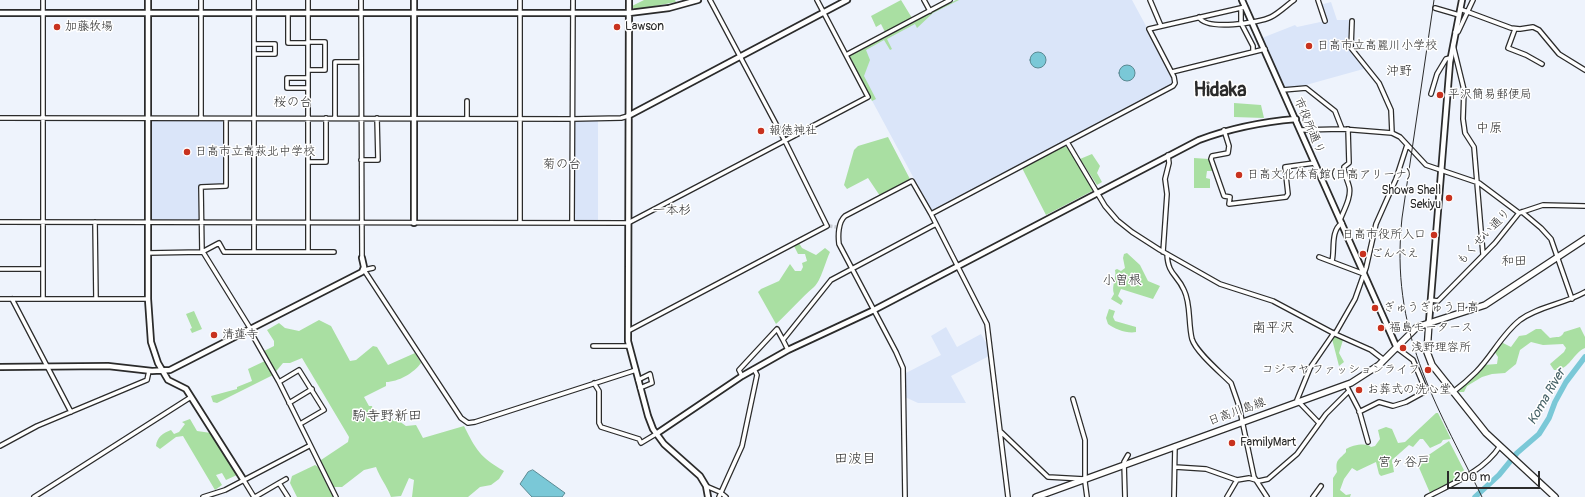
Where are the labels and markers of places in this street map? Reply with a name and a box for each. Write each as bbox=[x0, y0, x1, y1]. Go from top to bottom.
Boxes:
place label: 加藤牧場 bbox=[65, 20, 113, 34]
place label: Lawson bbox=[625, 20, 664, 34]
marker: 加藤牧場 bbox=[52, 22, 62, 32]
marker: Lawson bbox=[612, 22, 622, 32]
place label: 日高市立高麗川小学校 bbox=[1317, 39, 1437, 53]
marker: 日高市立高麗川小学校 bbox=[1304, 41, 1314, 51]
place label: 平沢簡易郵便局 bbox=[1448, 88, 1532, 102]
marker: 平沢簡易郵便局 bbox=[1435, 90, 1445, 100]
place label: 報徳神社 bbox=[769, 124, 817, 138]
marker: 報徳神社 bbox=[756, 126, 766, 136]
place label: 日高市立高萩北中学校 bbox=[195, 145, 315, 159]
marker: 日高市立高萩北中学校 bbox=[182, 147, 192, 157]
place label: 日高文化体育館(日高アリーナ) bbox=[1247, 168, 1411, 182]
marker: 日高文化体育館(日高アリーナ) bbox=[1234, 170, 1244, 180]
place label: Showa Shell Sekiyu bbox=[1382, 184, 1441, 212]
marker: Showa Shell Sekiyu bbox=[1444, 193, 1454, 203]
place label: 日高市役所入口 bbox=[1342, 228, 1426, 242]
marker: 日高市役所入口 bbox=[1429, 230, 1439, 240]
place label: ごんべえ bbox=[1371, 247, 1419, 261]
marker: ごんべえ bbox=[1358, 249, 1368, 259]
place label: ぎゅうぎゅう日高 bbox=[1383, 301, 1479, 315]
marker: ぎゅうぎゅう日高 bbox=[1370, 303, 1380, 313]
place label: 福島モータース bbox=[1389, 321, 1473, 335]
marker: 福島モータース bbox=[1376, 323, 1386, 333]
place label: 清蓮寺 bbox=[222, 328, 258, 342]
marker: 清蓮寺 bbox=[209, 330, 219, 340]
place label: 浅野理容所 bbox=[1411, 341, 1471, 355]
marker: 浅野理容所 bbox=[1398, 343, 1408, 353]
place label: コジマヤ ファッションライフ bbox=[1261, 363, 1420, 377]
marker: コジマヤ ファッションライフ bbox=[1423, 365, 1433, 375]
place label: お葬式の洗心堂 bbox=[1367, 383, 1451, 397]
marker: お葬式の洗心堂 bbox=[1354, 385, 1364, 395]
place label: FamilyMart bbox=[1240, 436, 1296, 450]
marker: FamilyMart bbox=[1227, 438, 1237, 448]

